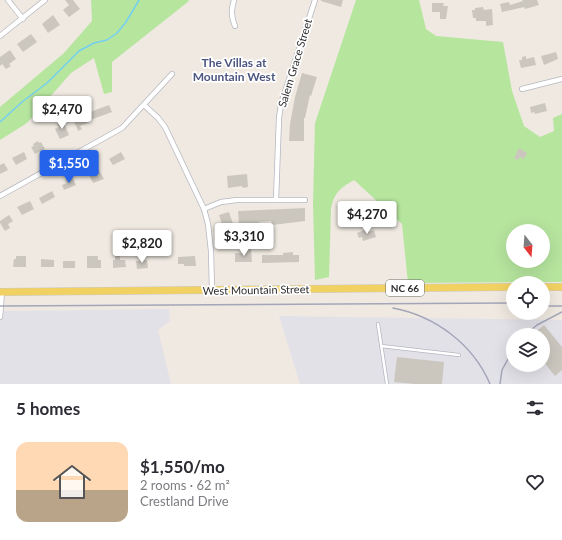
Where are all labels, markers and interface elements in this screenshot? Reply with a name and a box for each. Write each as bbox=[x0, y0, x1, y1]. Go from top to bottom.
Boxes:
street label: Salem Grace Street bbox=[275, 17, 314, 109]
district label: The Villas at Mountain West bbox=[193, 55, 276, 84]
pin: $2,470 bbox=[29, 96, 95, 130]
text: $2,470 bbox=[42, 101, 82, 117]
pin: $1,550 bbox=[36, 150, 102, 184]
text: $1,550 bbox=[49, 155, 89, 171]
pin: $4,270 bbox=[334, 201, 400, 235]
text: $4,270 bbox=[347, 206, 387, 222]
pin: $3,310 bbox=[211, 223, 277, 257]
north arrow bbox=[506, 224, 550, 268]
map controls bbox=[506, 224, 550, 372]
text: $3,310 bbox=[224, 228, 264, 244]
pin: $2,820 bbox=[109, 230, 175, 264]
text: $2,820 bbox=[122, 235, 162, 251]
button: locate bbox=[506, 276, 550, 320]
road number: NC 66 bbox=[386, 280, 424, 296]
street label: West Mountain Street bbox=[203, 282, 309, 297]
button: layers bbox=[506, 328, 550, 372]
icon: filters bbox=[524, 397, 546, 419]
text: 5 homes bbox=[16, 398, 80, 419]
text: $1,550/mo bbox=[140, 456, 225, 477]
icon: home bbox=[48, 458, 96, 506]
icon: heart bbox=[524, 471, 546, 493]
text: 2 rooms · 62 m² bbox=[140, 477, 230, 493]
text: Crestland Drive bbox=[140, 493, 229, 509]

